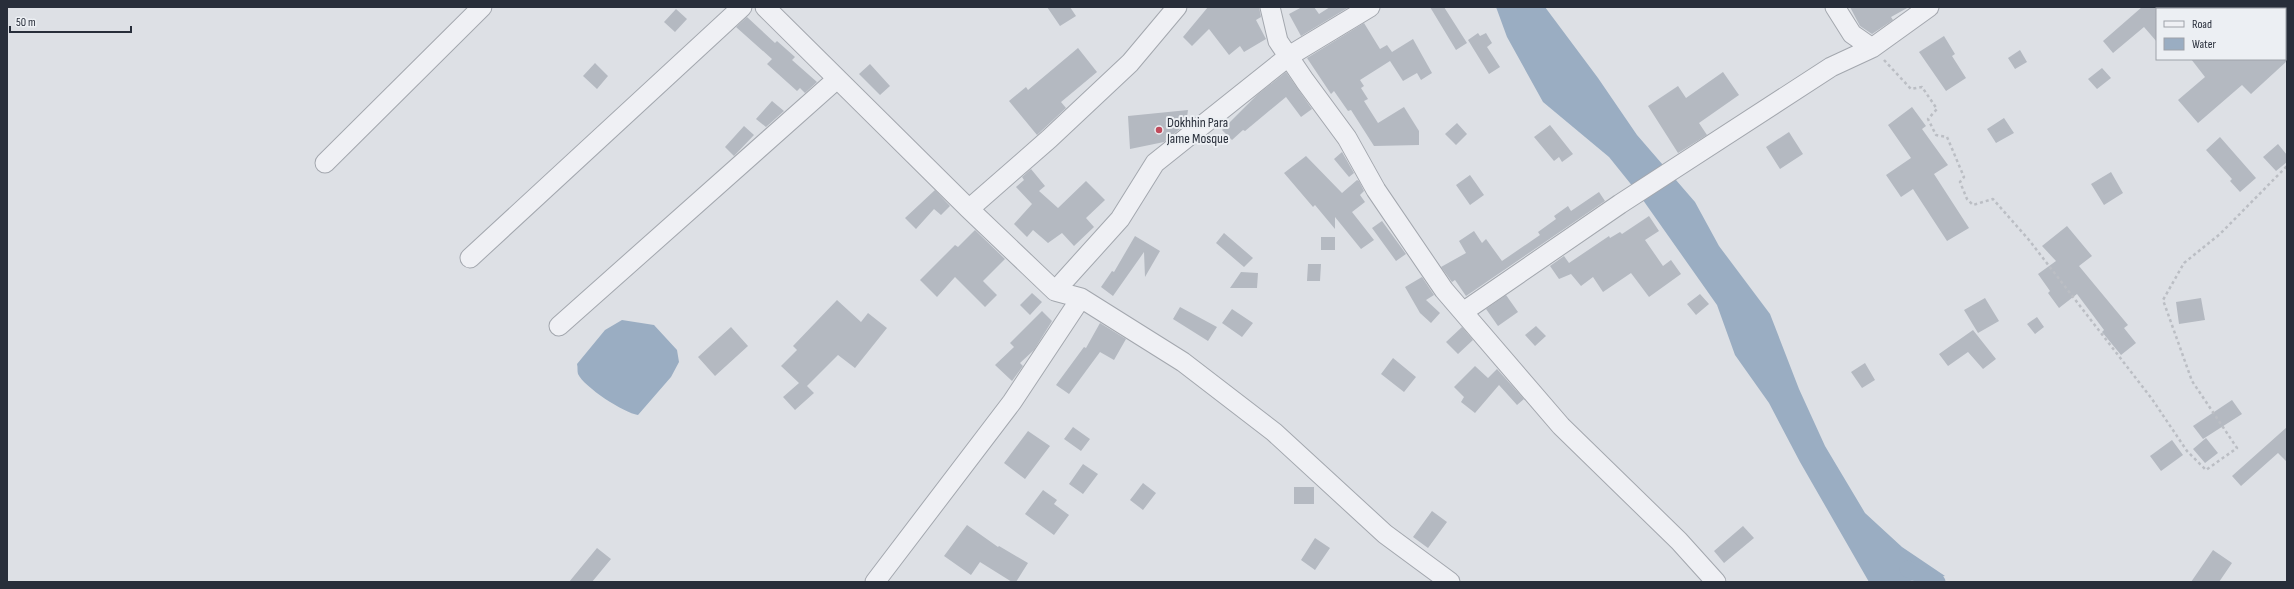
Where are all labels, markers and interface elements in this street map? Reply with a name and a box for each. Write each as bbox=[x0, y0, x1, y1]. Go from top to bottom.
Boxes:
scale bar bbox=[10, 8, 131, 34]
legend bbox=[2156, 8, 2286, 60]
text: 50 m bbox=[16, 15, 36, 30]
text: Road bbox=[2192, 17, 2212, 32]
text: Water bbox=[2192, 37, 2216, 52]
place label: Dokhhin Para Jame Mosque bbox=[1166, 114, 1229, 147]
marker: Dokhhin Para Jame Mosque bbox=[1154, 125, 1164, 135]

